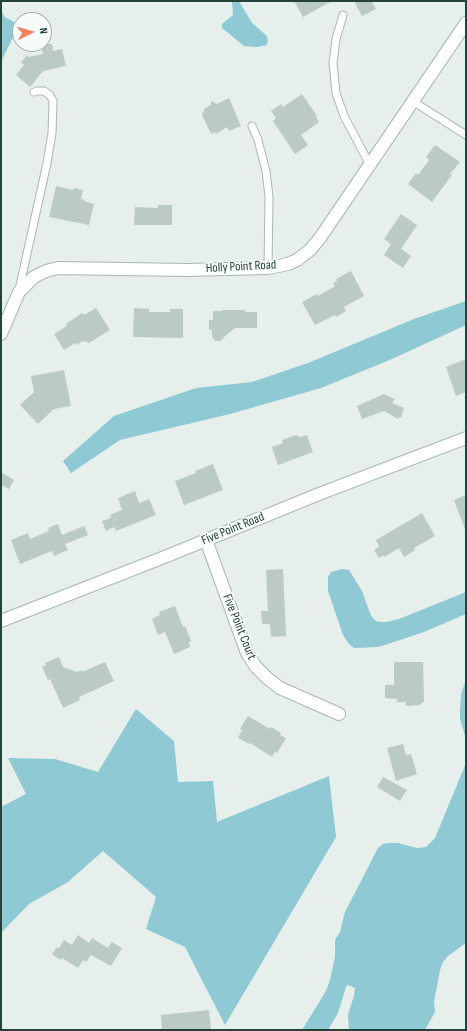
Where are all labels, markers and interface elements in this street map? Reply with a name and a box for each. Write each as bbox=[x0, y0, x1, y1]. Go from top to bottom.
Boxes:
north arrow bbox=[12, 12, 52, 52]
text: N bbox=[37, 27, 50, 34]
street label: Holly Point Road bbox=[205, 257, 277, 277]
street label: Five Point Road bbox=[199, 509, 267, 549]
street label: Five Point Court bbox=[219, 592, 259, 662]

